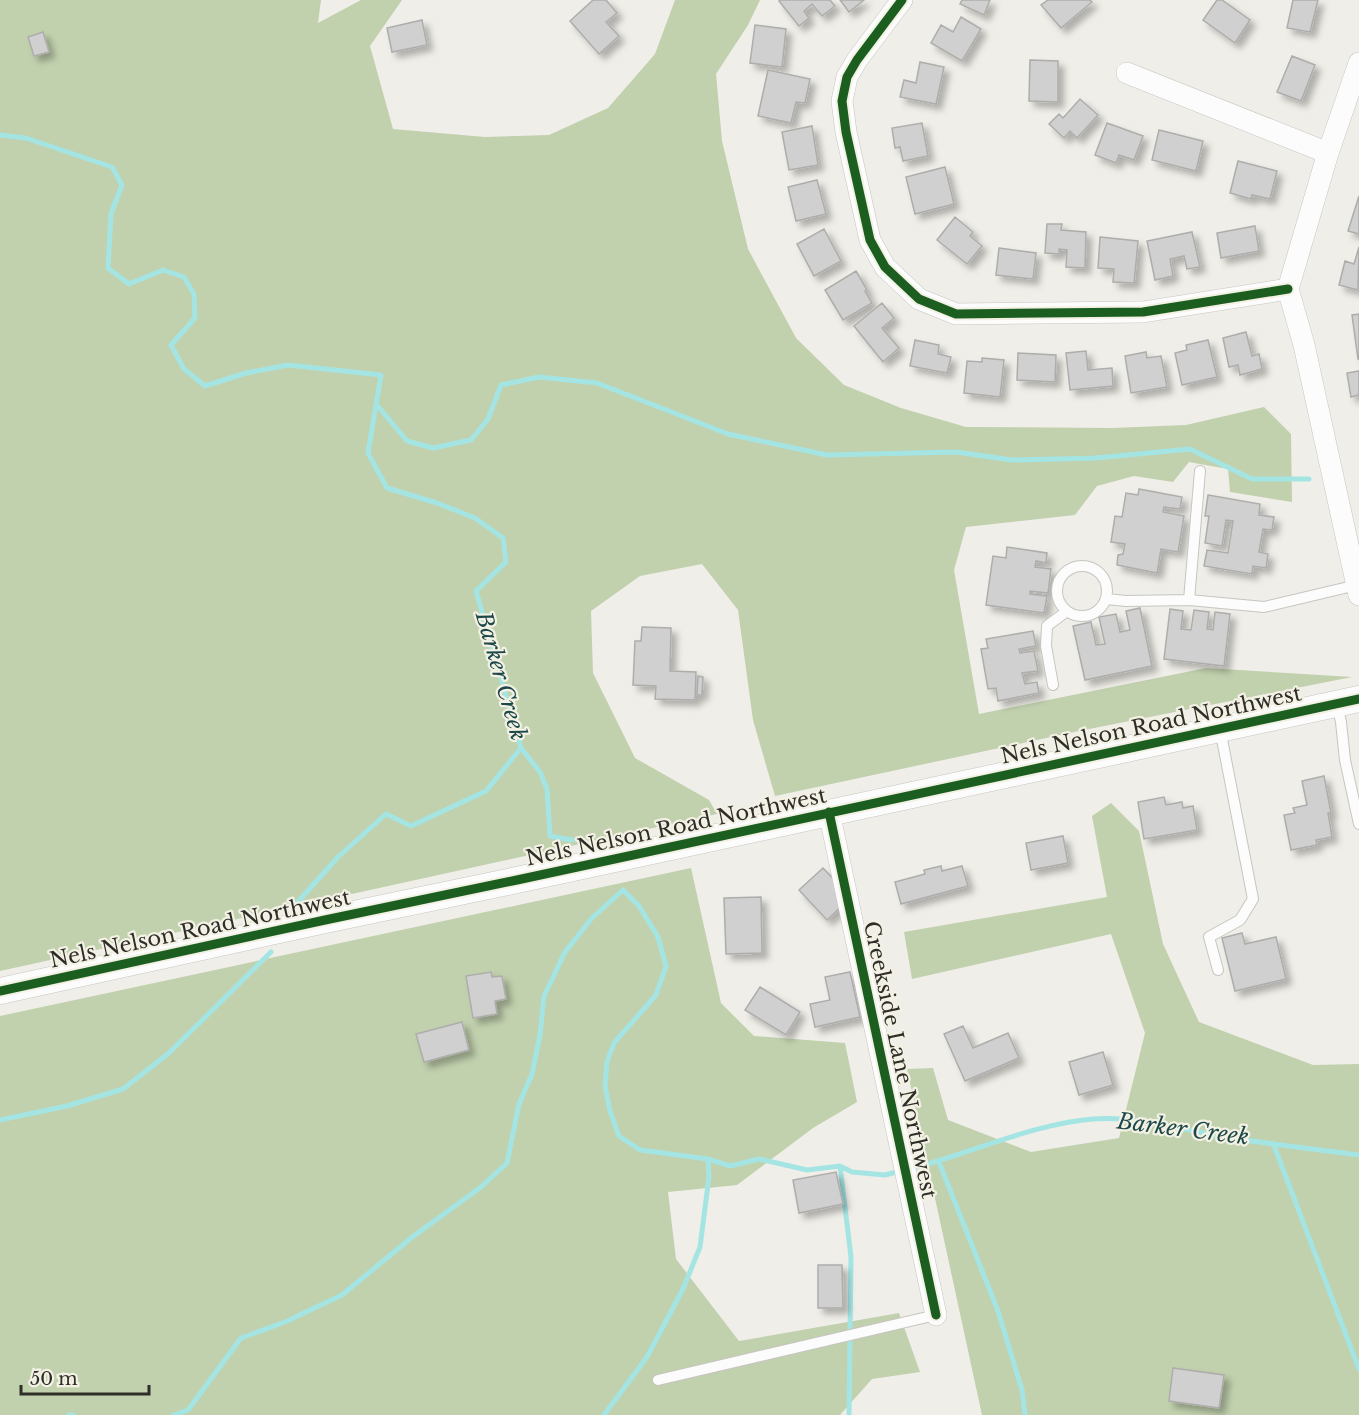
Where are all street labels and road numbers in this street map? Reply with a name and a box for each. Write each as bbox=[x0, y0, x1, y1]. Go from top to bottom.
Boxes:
street label: Nels Nelson Road Northwest bbox=[998, 680, 1304, 770]
street label: Nels Nelson Road Northwest bbox=[523, 782, 829, 872]
street label: Nels Nelson Road Northwest bbox=[47, 884, 353, 974]
street label: Creekside Lane Northwest bbox=[858, 919, 942, 1201]

